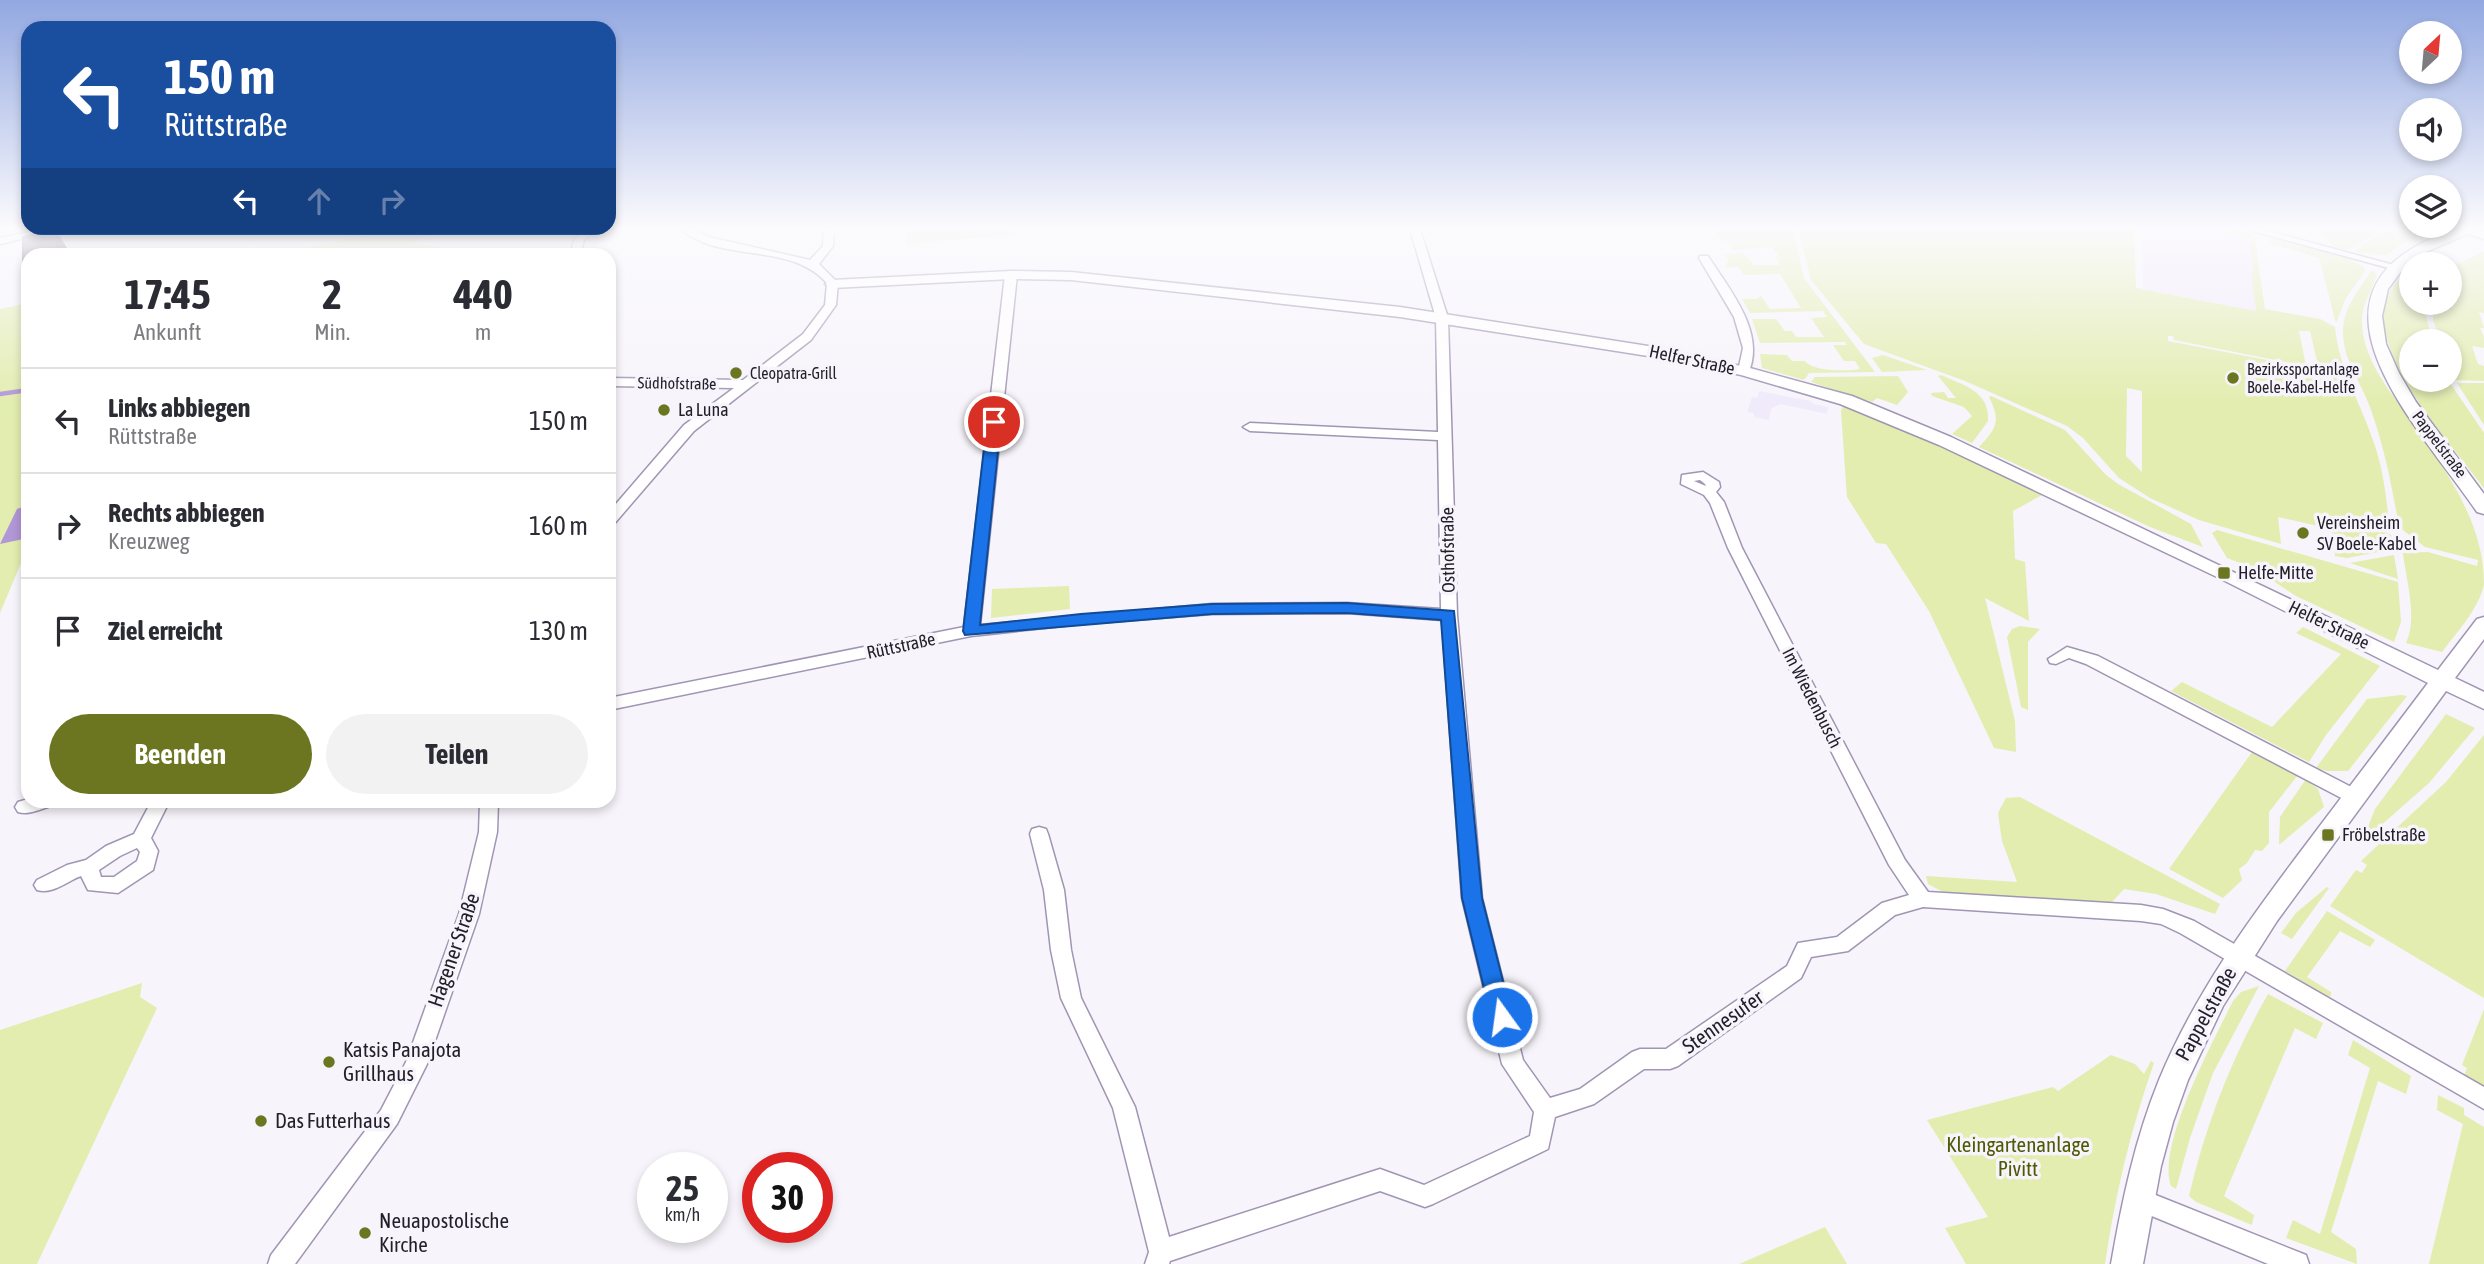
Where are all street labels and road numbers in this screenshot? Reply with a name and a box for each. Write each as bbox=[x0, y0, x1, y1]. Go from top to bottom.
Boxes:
street label: Helfer Straße bbox=[1647, 340, 1737, 379]
street label: Südhofstraße bbox=[638, 373, 716, 393]
street label: Pappelstraße bbox=[2408, 407, 2471, 481]
street label: Osthofstraße bbox=[1436, 507, 1459, 593]
street label: Helfer Straße bbox=[2286, 596, 2373, 653]
street label: Rüttstraße bbox=[865, 628, 937, 663]
street label: Im Wiedenbusch bbox=[1778, 644, 1847, 751]
street label: Hagener Straße bbox=[422, 890, 484, 1010]
street label: Pappelstraße bbox=[2170, 963, 2241, 1064]
street label: Stennesufer bbox=[1677, 984, 1768, 1058]

